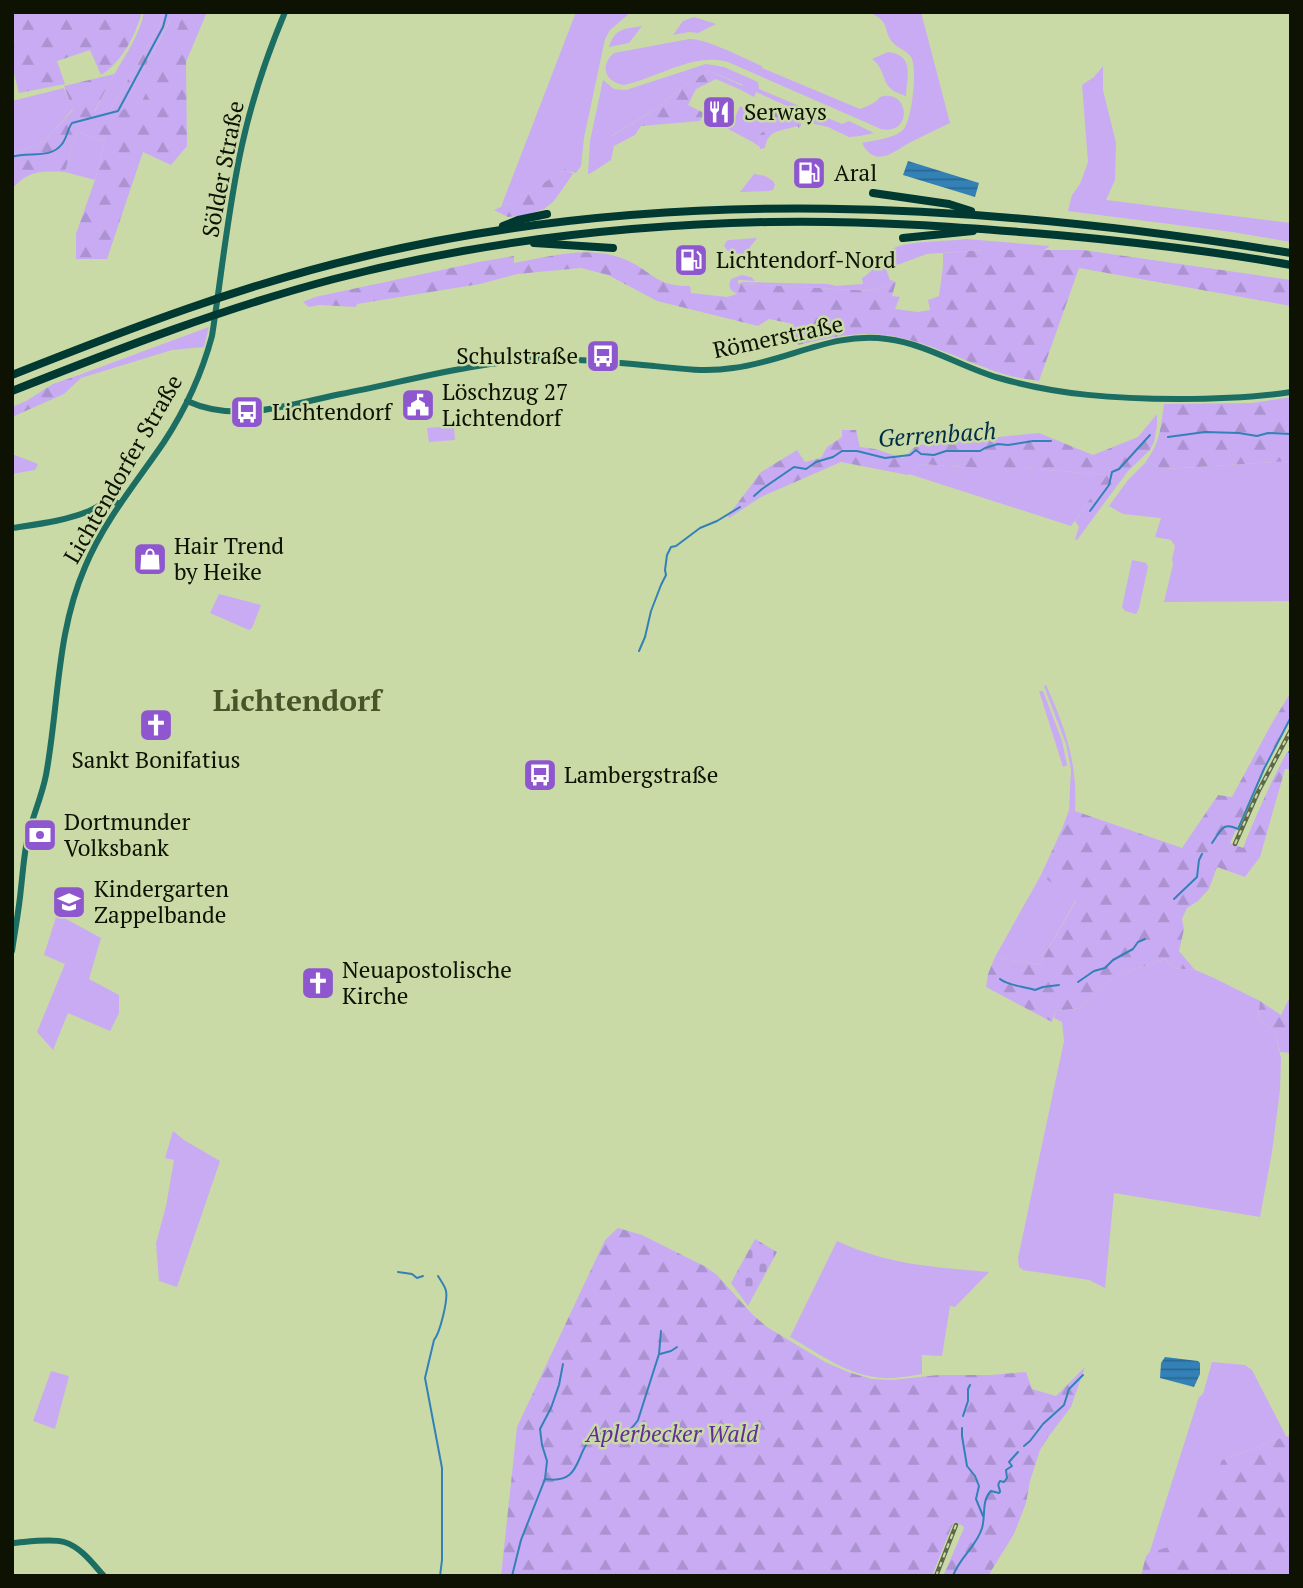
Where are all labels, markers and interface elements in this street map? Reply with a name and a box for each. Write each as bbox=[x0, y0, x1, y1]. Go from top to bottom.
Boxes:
restaurant icon: Serways bbox=[700, 93, 738, 131]
place label: Serways bbox=[744, 96, 827, 127]
street label: Sölder Straße bbox=[194, 98, 251, 240]
fuel station icon: Aral bbox=[790, 154, 828, 192]
place label: Aral bbox=[834, 157, 877, 188]
fuel station icon: Lichtendorf-Nord bbox=[672, 241, 710, 279]
place label: Lichtendorf-Nord bbox=[716, 244, 896, 275]
street label: Römerstraße bbox=[710, 308, 846, 365]
bus stop icon: Schulstraße bbox=[584, 337, 622, 375]
place label: Schulstraße bbox=[456, 340, 578, 371]
street label: Lichtendorfer Straße bbox=[56, 369, 189, 569]
place label: Löschzug 27 Lichtendorf bbox=[442, 376, 568, 433]
public building icon: Löschzug 27 Lichtendorf bbox=[399, 386, 437, 424]
bus stop icon: Lichtendorf bbox=[228, 393, 266, 431]
place label: Lichtendorf bbox=[272, 396, 394, 427]
water label: Gerrenbach bbox=[877, 414, 997, 454]
place label: Hair Trend by Heike bbox=[174, 530, 284, 587]
shop icon: Hair Trend by Heike bbox=[131, 540, 169, 578]
district label: Lichtendorf bbox=[213, 680, 384, 720]
church icon: Sankt Bonifatius bbox=[137, 706, 175, 744]
place label: Sankt Bonifatius bbox=[71, 744, 241, 775]
bus stop icon: Lambergstraße bbox=[521, 756, 559, 794]
place label: Lambergstraße bbox=[564, 759, 718, 790]
place label: Dortmunder Volksbank bbox=[64, 806, 190, 863]
bank icon: Dortmunder Volksbank bbox=[21, 816, 59, 854]
place label: Kindergarten Zappelbande bbox=[94, 873, 229, 930]
school or university icon: Kindergarten Zappelbande bbox=[50, 883, 88, 921]
place label: Neuapostolische Kirche bbox=[342, 954, 512, 1011]
church icon: Neuapostolische Kirche bbox=[299, 964, 337, 1002]
park label: Aplerbecker Wald bbox=[584, 1418, 759, 1449]

